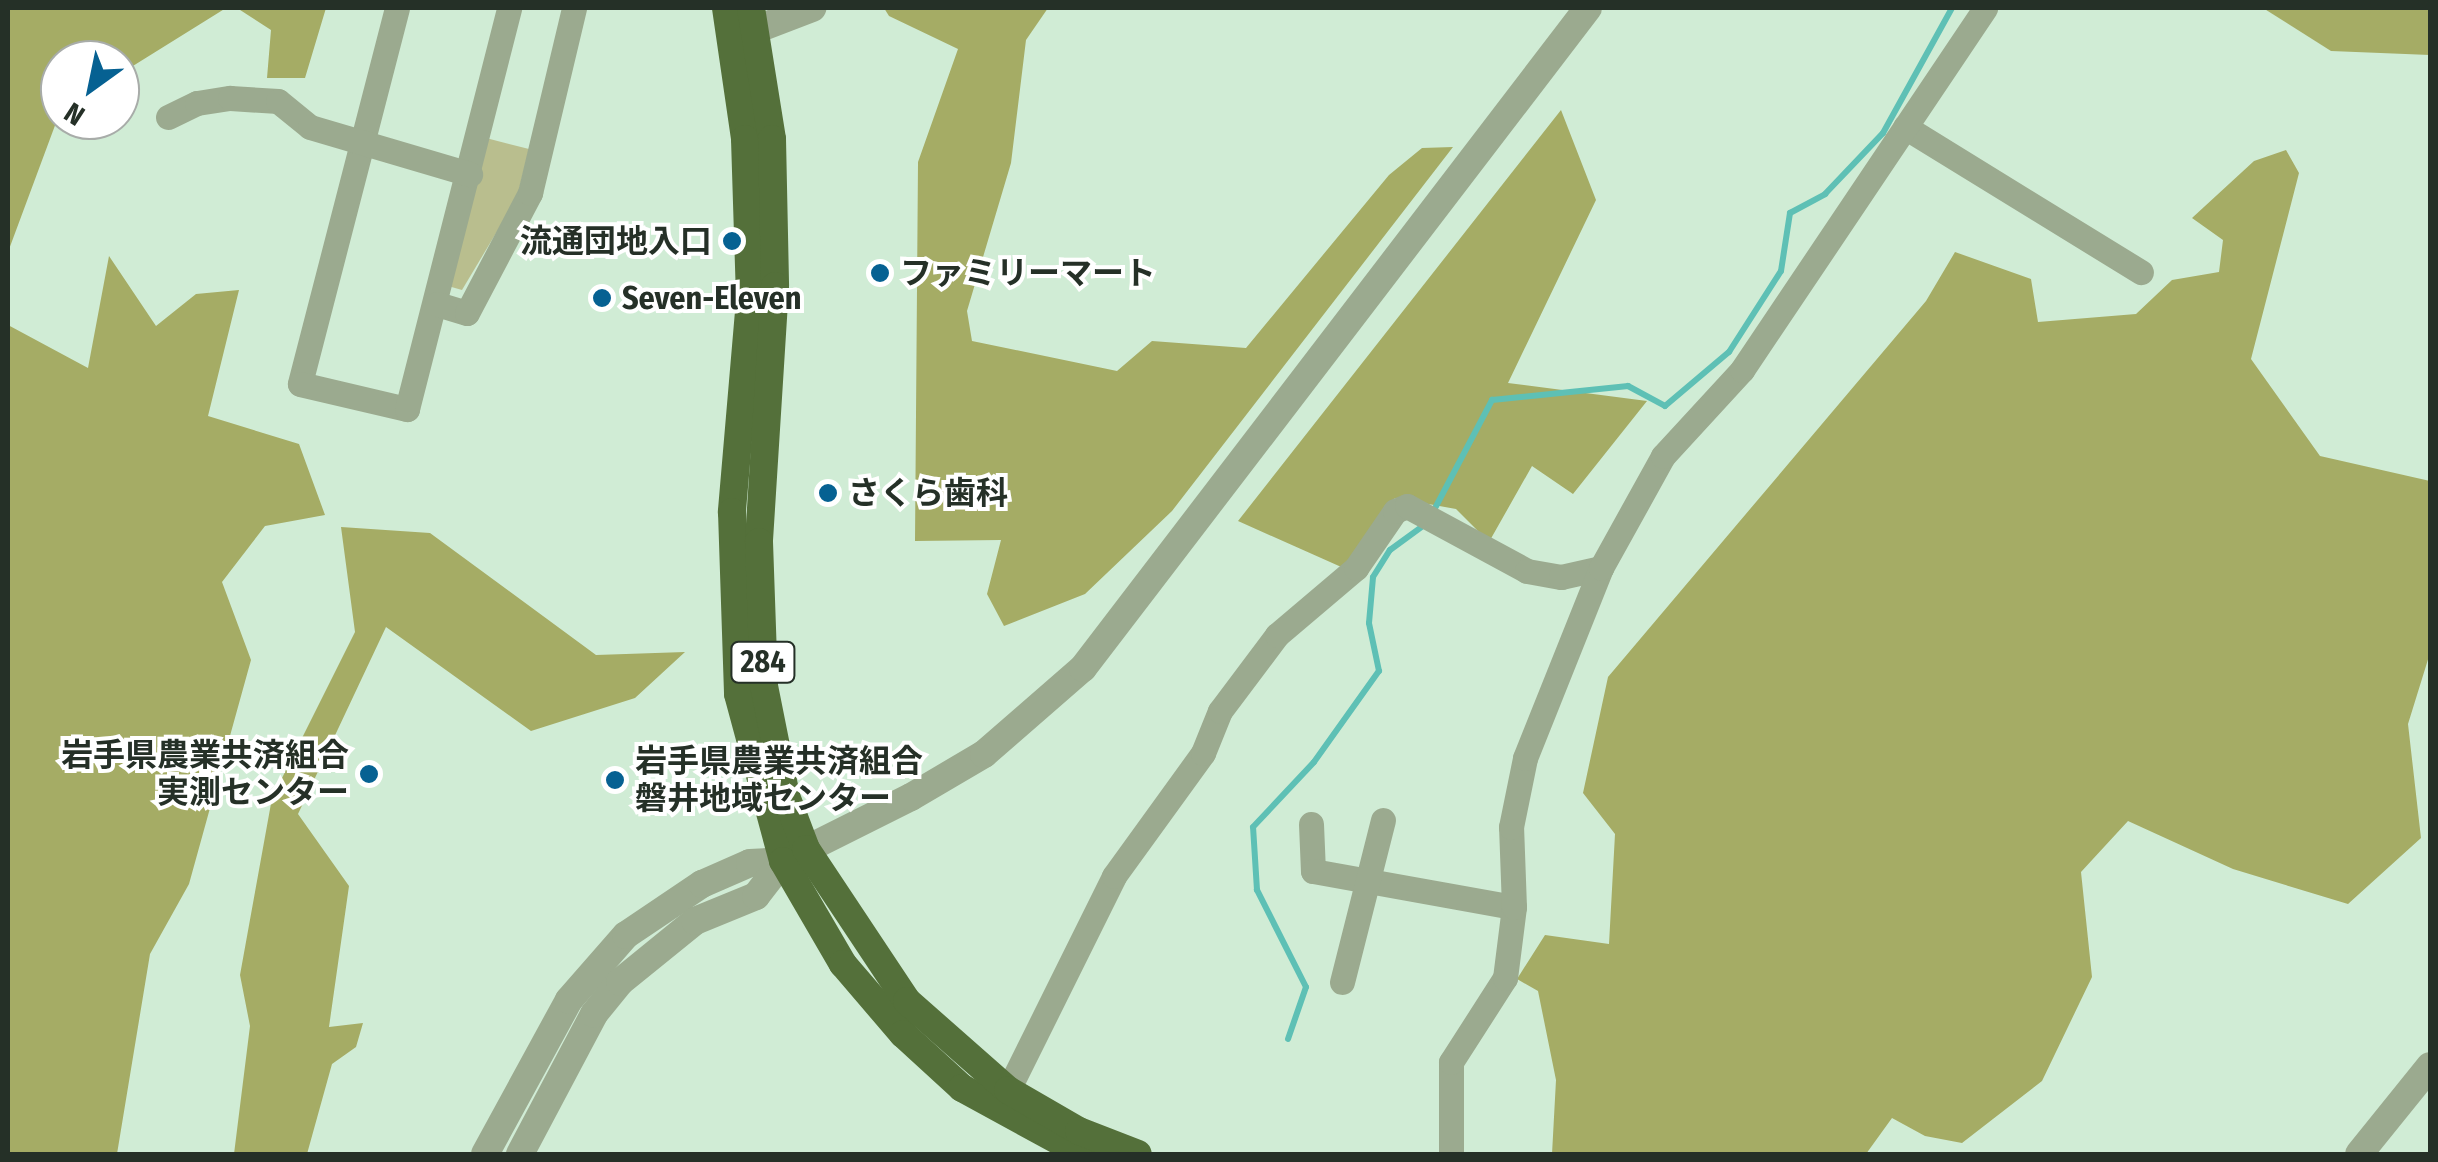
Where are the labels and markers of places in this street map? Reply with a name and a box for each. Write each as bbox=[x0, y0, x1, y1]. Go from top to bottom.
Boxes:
place label: 流通団地入口 bbox=[520, 222, 712, 260]
marker: 流通団地入口 bbox=[721, 230, 743, 252]
place label: ファミリーマート bbox=[900, 254, 1156, 292]
marker: ファミリーマート bbox=[869, 262, 891, 284]
place label: Seven-Eleven bbox=[622, 279, 802, 317]
marker: Seven-Eleven bbox=[591, 287, 613, 309]
place label: さくら歯科 bbox=[848, 474, 1008, 512]
marker: さくら歯科 bbox=[817, 482, 839, 504]
place label: 岩手県農業共済組合 実測センター bbox=[61, 737, 349, 812]
place label: 岩手県農業共済組合 磐井地域センター bbox=[635, 743, 923, 818]
marker: 岩手県農業共済組合 実測センター bbox=[358, 763, 380, 785]
marker: 岩手県農業共済組合 磐井地域センター bbox=[604, 769, 626, 791]

